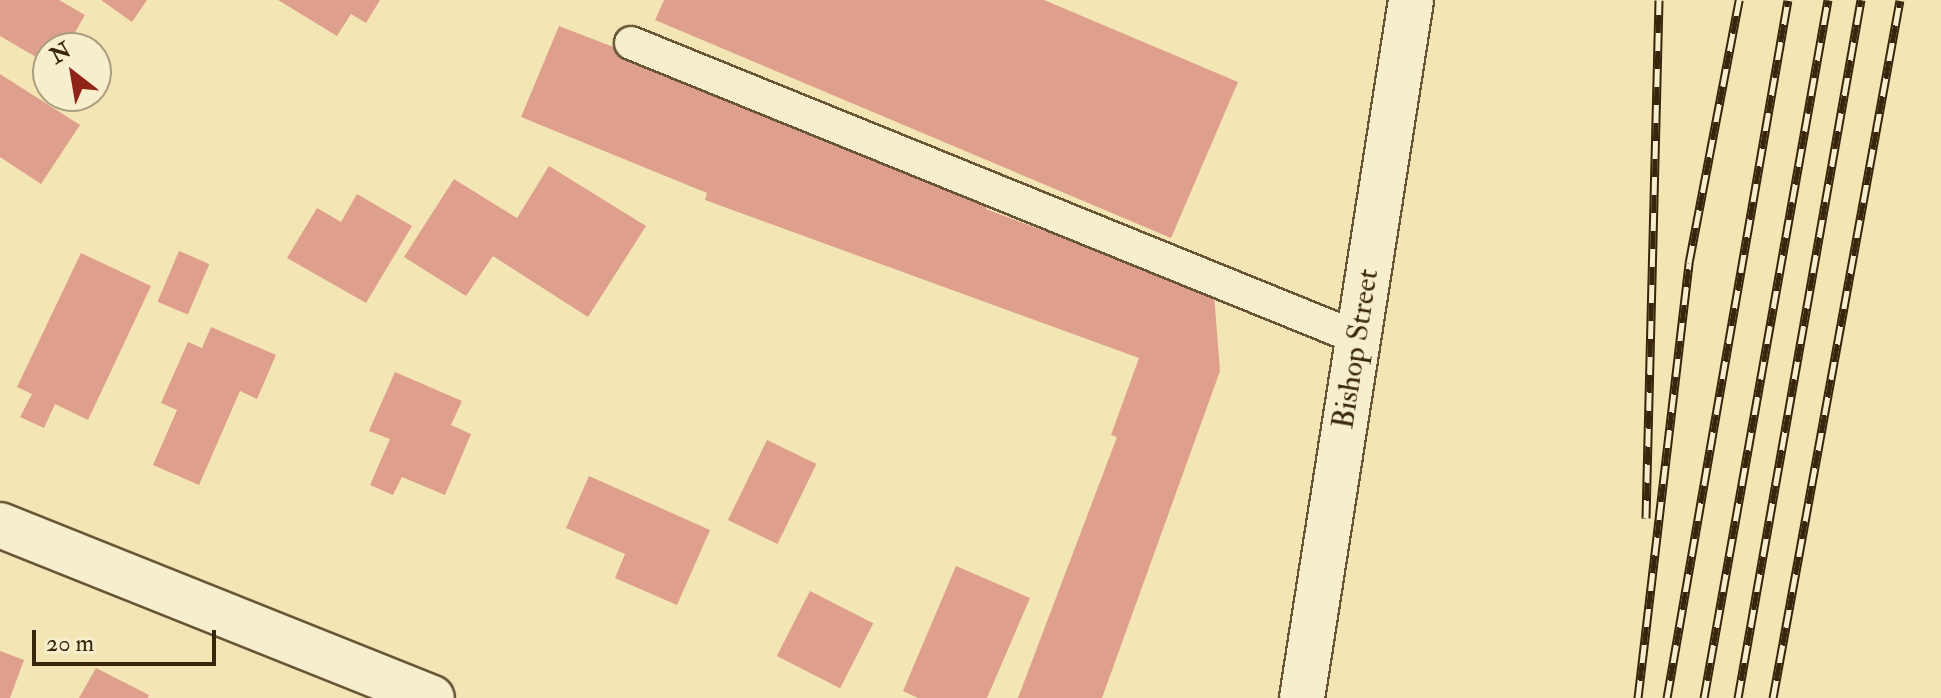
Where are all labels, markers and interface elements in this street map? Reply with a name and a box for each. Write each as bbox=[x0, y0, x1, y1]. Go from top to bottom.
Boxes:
north arrow bbox=[32, 32, 112, 112]
text: N bbox=[45, 36, 76, 70]
street label: Bishop Street bbox=[1326, 266, 1386, 432]
scale bar bbox=[36, 614, 220, 664]
text: 20 m bbox=[46, 628, 94, 659]

